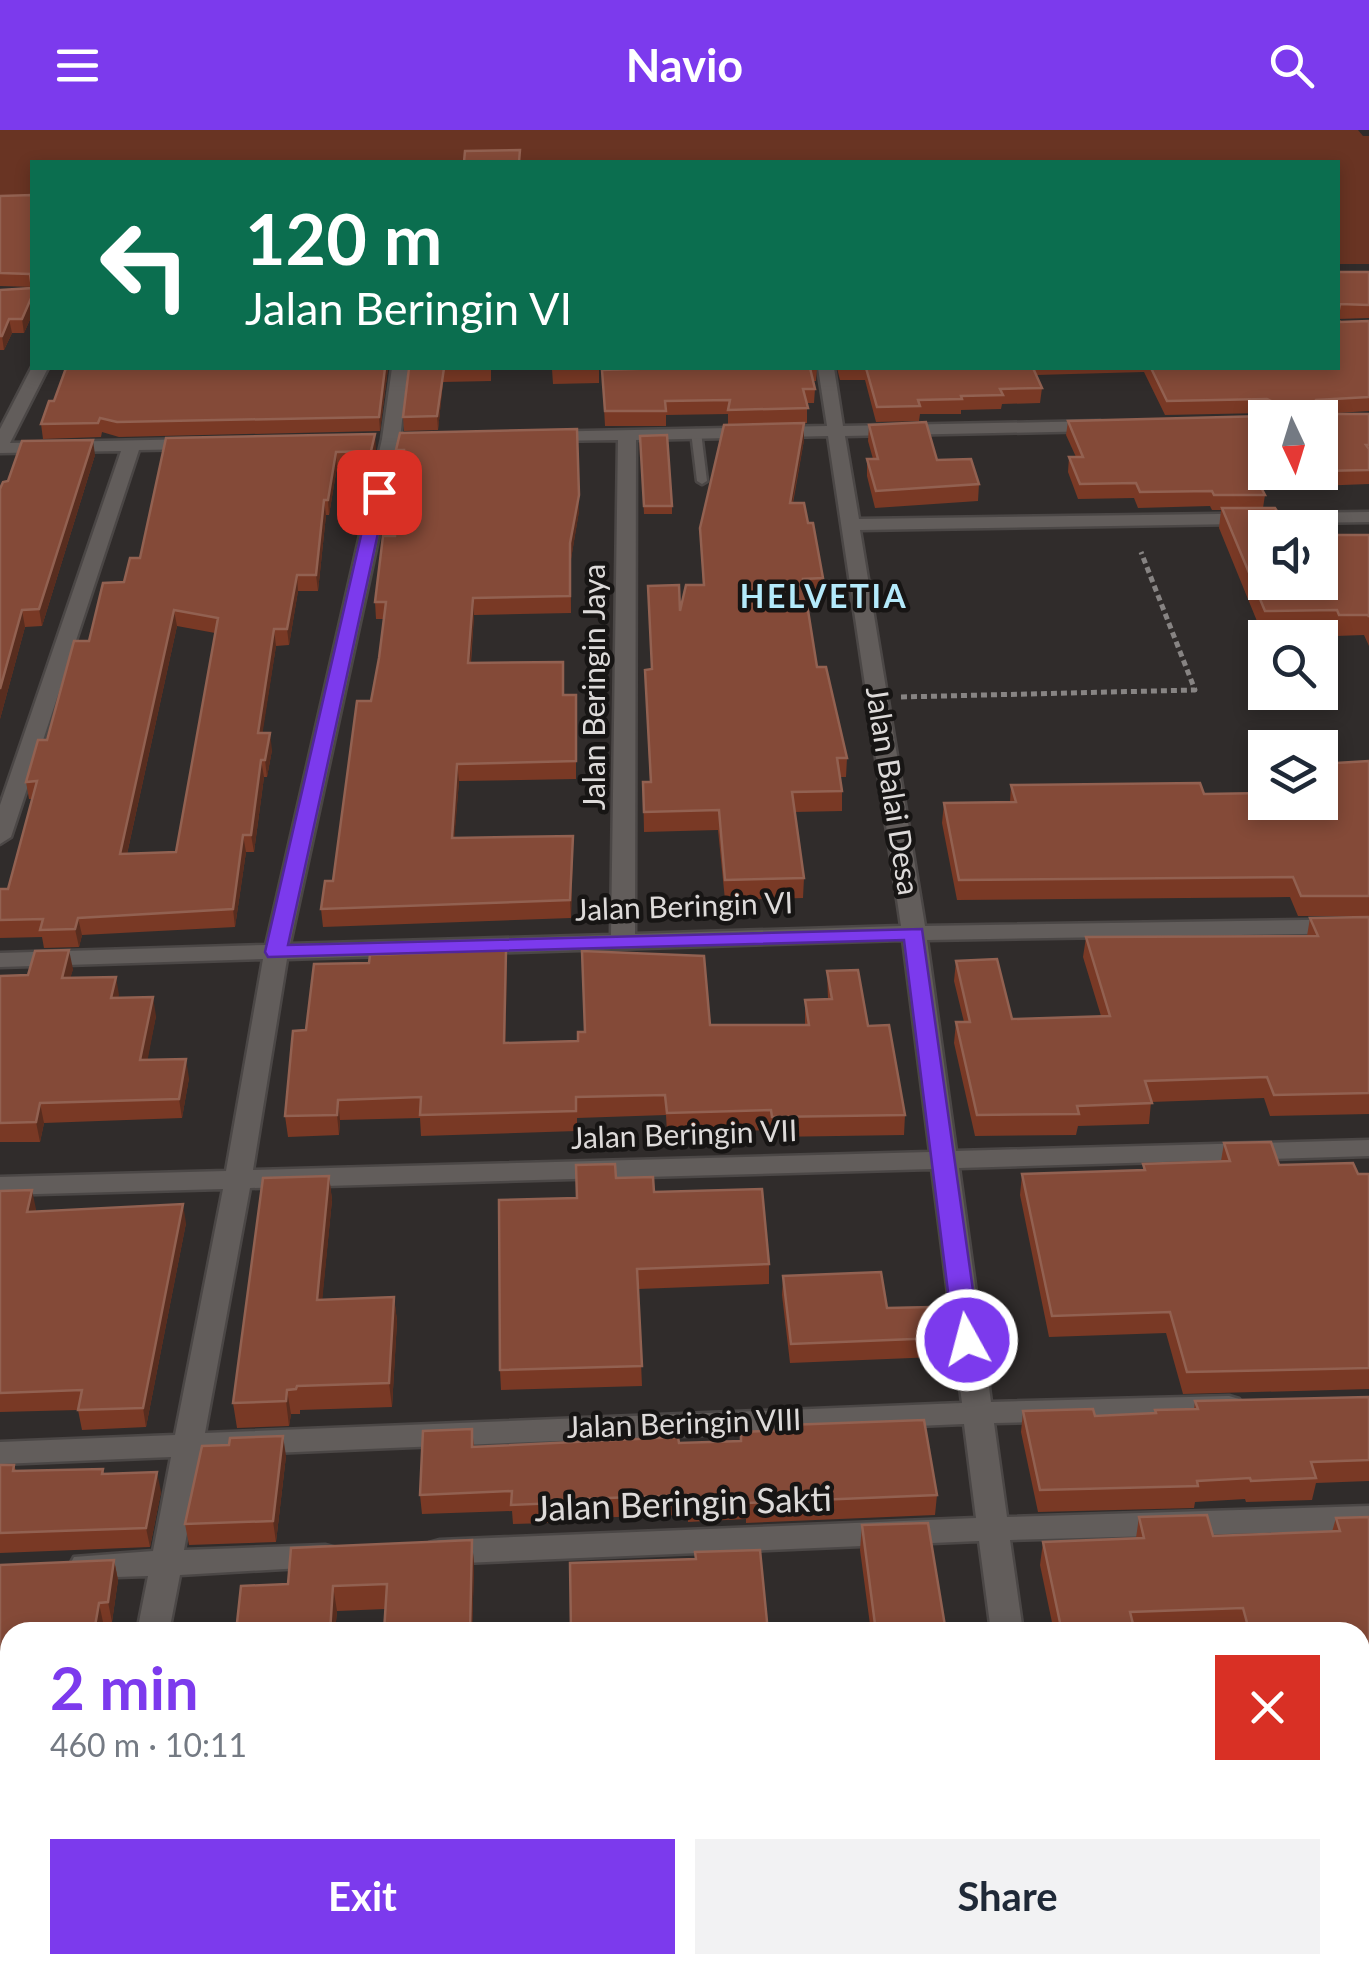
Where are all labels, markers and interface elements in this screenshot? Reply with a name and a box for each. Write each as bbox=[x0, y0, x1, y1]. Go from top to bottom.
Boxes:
icon: menu bbox=[50, 38, 105, 93]
text: Navio bbox=[626, 38, 743, 92]
icon: search bbox=[1264, 38, 1319, 93]
text: 120 m bbox=[245, 196, 442, 280]
icon: left bbox=[80, 200, 210, 330]
text: Jalan Beringin VI bbox=[245, 281, 572, 335]
north arrow bbox=[1248, 400, 1338, 490]
map controls bbox=[1248, 400, 1338, 820]
pin bbox=[337, 450, 422, 535]
icon: arrive bbox=[352, 465, 407, 520]
button: sound bbox=[1248, 510, 1338, 600]
street label: Jalan Beringin Jaya bbox=[575, 564, 611, 810]
district label: HELVETIA bbox=[740, 576, 908, 615]
button: search bbox=[1248, 620, 1338, 710]
street label: Jalan Balai Desa bbox=[860, 684, 928, 898]
button: layers bbox=[1248, 730, 1338, 820]
street label: Jalan Beringin VI bbox=[574, 883, 794, 927]
street label: Jalan Beringin VII bbox=[570, 1111, 798, 1155]
position arrow bbox=[915, 1288, 1019, 1392]
street label: Jalan Beringin VIII bbox=[566, 1400, 802, 1444]
street label: Jalan Beringin Sakti bbox=[533, 1476, 832, 1528]
text: 2 min bbox=[50, 1651, 199, 1723]
button: close bbox=[1215, 1655, 1320, 1760]
text: 460 m · 10:11 bbox=[50, 1725, 247, 1764]
button: Exit bbox=[50, 1839, 675, 1954]
button: Share bbox=[695, 1839, 1320, 1954]

